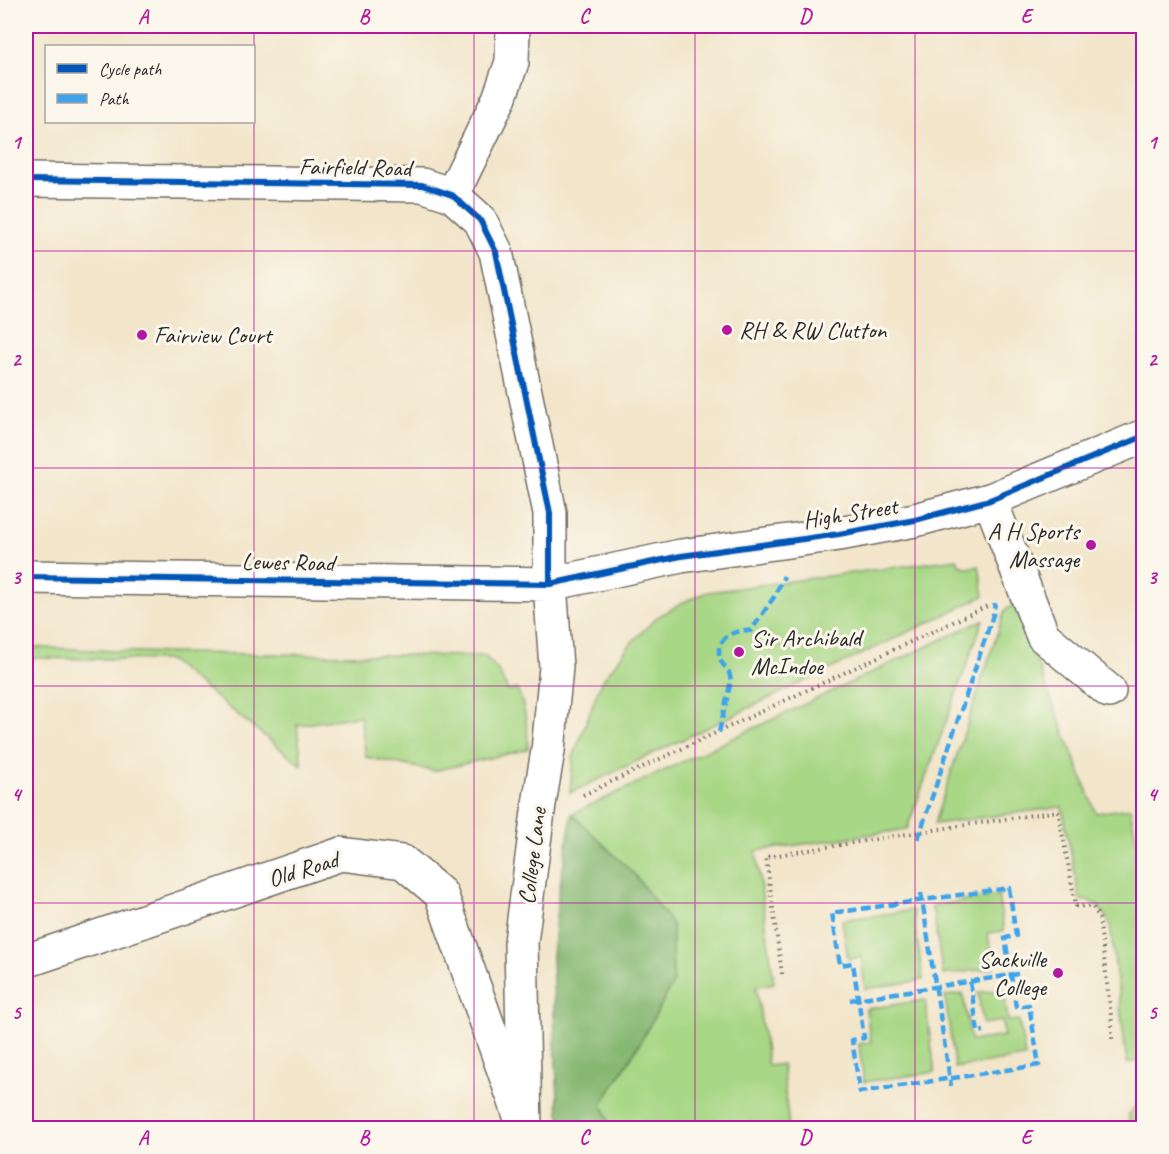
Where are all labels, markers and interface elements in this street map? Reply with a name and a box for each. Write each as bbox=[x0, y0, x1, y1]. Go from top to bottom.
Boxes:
text: A bbox=[138, 4, 150, 29]
text: B bbox=[359, 4, 371, 29]
text: C bbox=[579, 4, 591, 29]
text: D bbox=[799, 4, 813, 29]
text: E bbox=[1021, 4, 1035, 29]
legend bbox=[45, 45, 255, 123]
text: Cycle path bbox=[99, 58, 162, 80]
text: Path bbox=[99, 88, 129, 110]
text: 1 bbox=[12, 130, 23, 155]
text: 1 bbox=[1148, 130, 1159, 155]
street label: Fairfield Road bbox=[299, 151, 415, 183]
place label: RH & RW Clutton bbox=[739, 315, 887, 345]
place label: Fairview Court bbox=[154, 320, 274, 350]
marker: RH & RW Clutton bbox=[720, 323, 734, 337]
marker: Fairview Court bbox=[135, 328, 149, 342]
text: 2 bbox=[12, 347, 23, 372]
text: 2 bbox=[1148, 347, 1159, 372]
street label: High Street bbox=[801, 490, 901, 535]
place label: A H Sports Massage bbox=[988, 516, 1082, 574]
marker: A H Sports Massage bbox=[1084, 538, 1098, 552]
street label: Lewes Road bbox=[241, 546, 338, 578]
text: 3 bbox=[12, 565, 23, 590]
text: 3 bbox=[1148, 565, 1159, 590]
place label: Sir Archibald McIndoe bbox=[751, 623, 864, 681]
marker: Sir Archibald McIndoe bbox=[732, 645, 746, 659]
text: 4 bbox=[12, 782, 24, 807]
text: 4 bbox=[1148, 782, 1160, 807]
street label: College Lane bbox=[511, 804, 553, 906]
street label: Old Road bbox=[264, 843, 345, 894]
place label: Sackville College bbox=[978, 944, 1048, 1002]
marker: Sackville College bbox=[1051, 966, 1065, 980]
text: 5 bbox=[12, 1000, 23, 1025]
text: 5 bbox=[1148, 1000, 1159, 1025]
text: A bbox=[138, 1125, 150, 1150]
text: B bbox=[359, 1125, 371, 1150]
text: C bbox=[579, 1125, 591, 1150]
text: D bbox=[799, 1125, 813, 1150]
text: E bbox=[1021, 1125, 1035, 1150]

